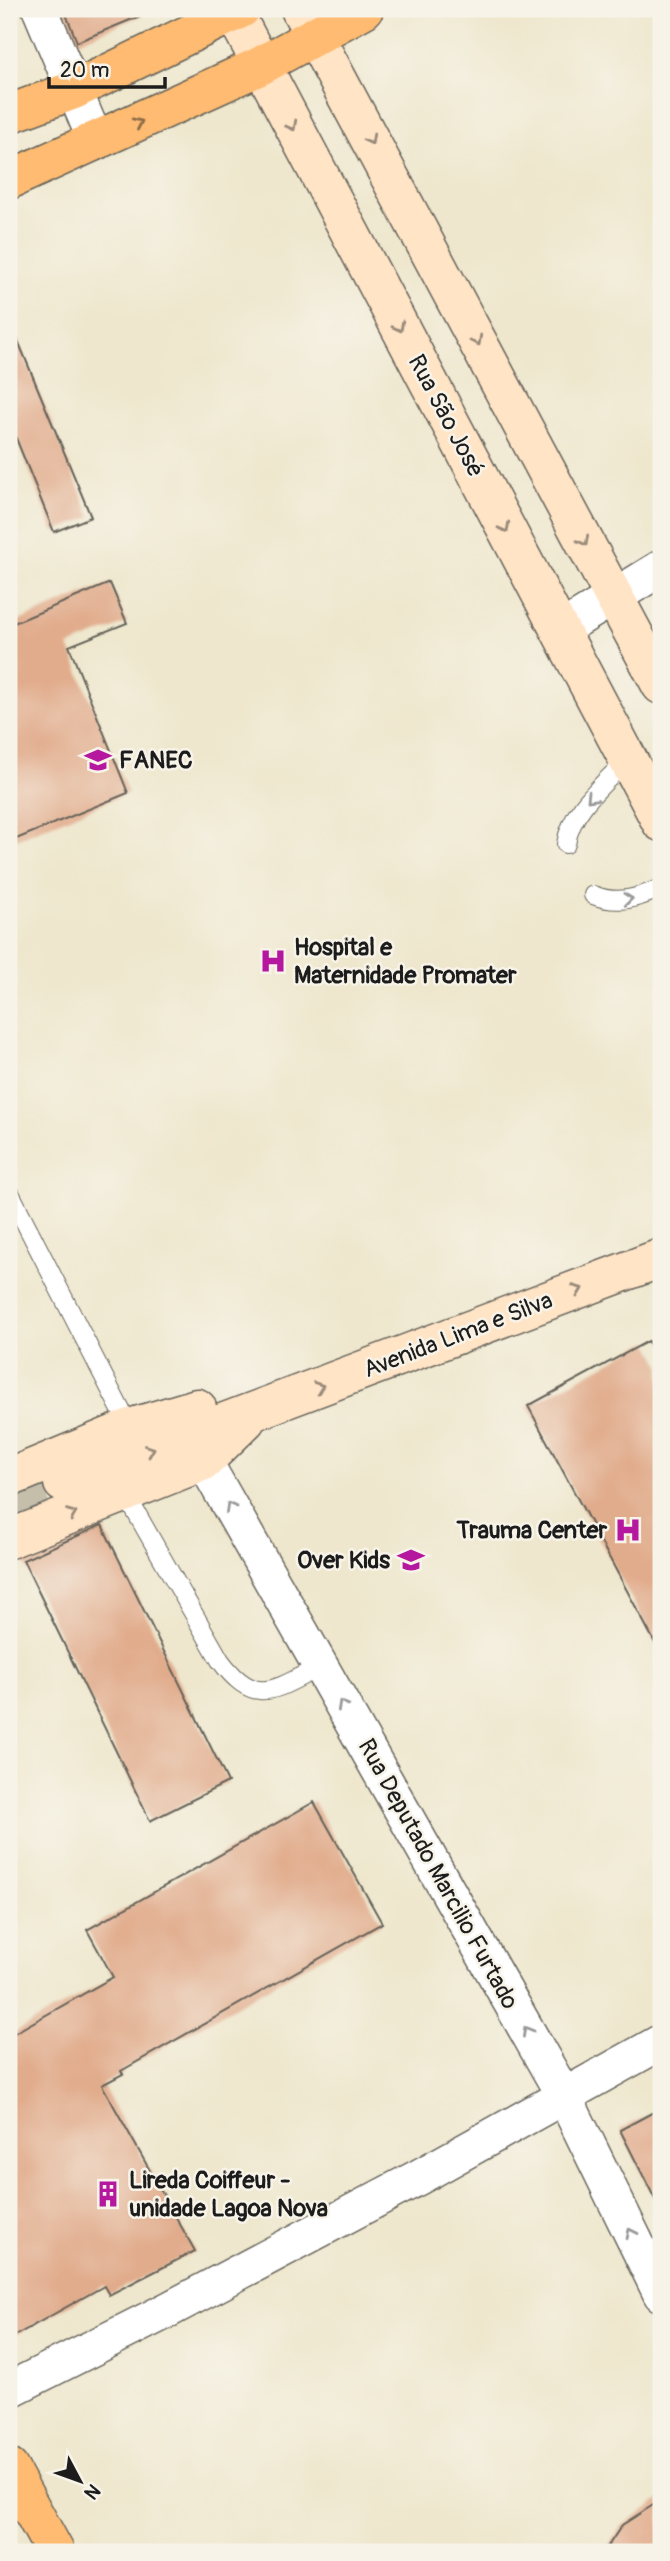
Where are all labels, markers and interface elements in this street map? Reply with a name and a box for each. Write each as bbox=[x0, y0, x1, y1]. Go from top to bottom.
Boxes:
scale bar bbox=[49, 46, 164, 90]
text: 20 m bbox=[60, 57, 109, 84]
one-way arrow bbox=[131, 117, 143, 131]
one-way arrow bbox=[284, 119, 298, 131]
one-way arrow bbox=[361, 133, 375, 145]
one-way arrow bbox=[391, 320, 404, 332]
one-way arrow bbox=[469, 333, 482, 346]
street label: Rua São José bbox=[402, 350, 490, 482]
one-way arrow bbox=[497, 521, 511, 533]
one-way arrow bbox=[576, 534, 589, 546]
school or university icon: FANEC bbox=[83, 745, 113, 775]
place label: FANEC bbox=[119, 746, 193, 775]
one-way arrow bbox=[587, 790, 599, 803]
one-way arrow bbox=[622, 891, 634, 906]
place label: Hospital e Maternidade Promater bbox=[294, 933, 517, 990]
hospital icon: Hospital e Maternidade Promater bbox=[258, 946, 288, 976]
one-way arrow bbox=[571, 1284, 583, 1298]
street label: Avenida Lima e Silva bbox=[359, 1286, 557, 1384]
one-way arrow bbox=[313, 1381, 325, 1395]
one-way arrow bbox=[144, 1445, 156, 1459]
one-way arrow bbox=[225, 1501, 238, 1514]
one-way arrow bbox=[66, 1508, 78, 1522]
hospital icon: Trauma Center bbox=[613, 1515, 643, 1545]
place label: Trauma Center bbox=[456, 1516, 607, 1545]
school or university icon: Over Kids bbox=[396, 1545, 426, 1575]
place label: Over Kids bbox=[297, 1546, 390, 1575]
one-way arrow bbox=[337, 1699, 350, 1712]
street label: Rua Deputado Marcilio Furtado bbox=[352, 1734, 525, 2014]
one-way arrow bbox=[522, 2025, 535, 2038]
place label: Lireda Coiffeur - unidade Lagoa Nova bbox=[129, 2166, 328, 2223]
building icon: Lireda Coiffeur - unidade Lagoa Nova bbox=[93, 2179, 123, 2209]
one-way arrow bbox=[625, 2228, 639, 2240]
north arrow bbox=[46, 2446, 116, 2516]
text: N bbox=[79, 2479, 105, 2504]

